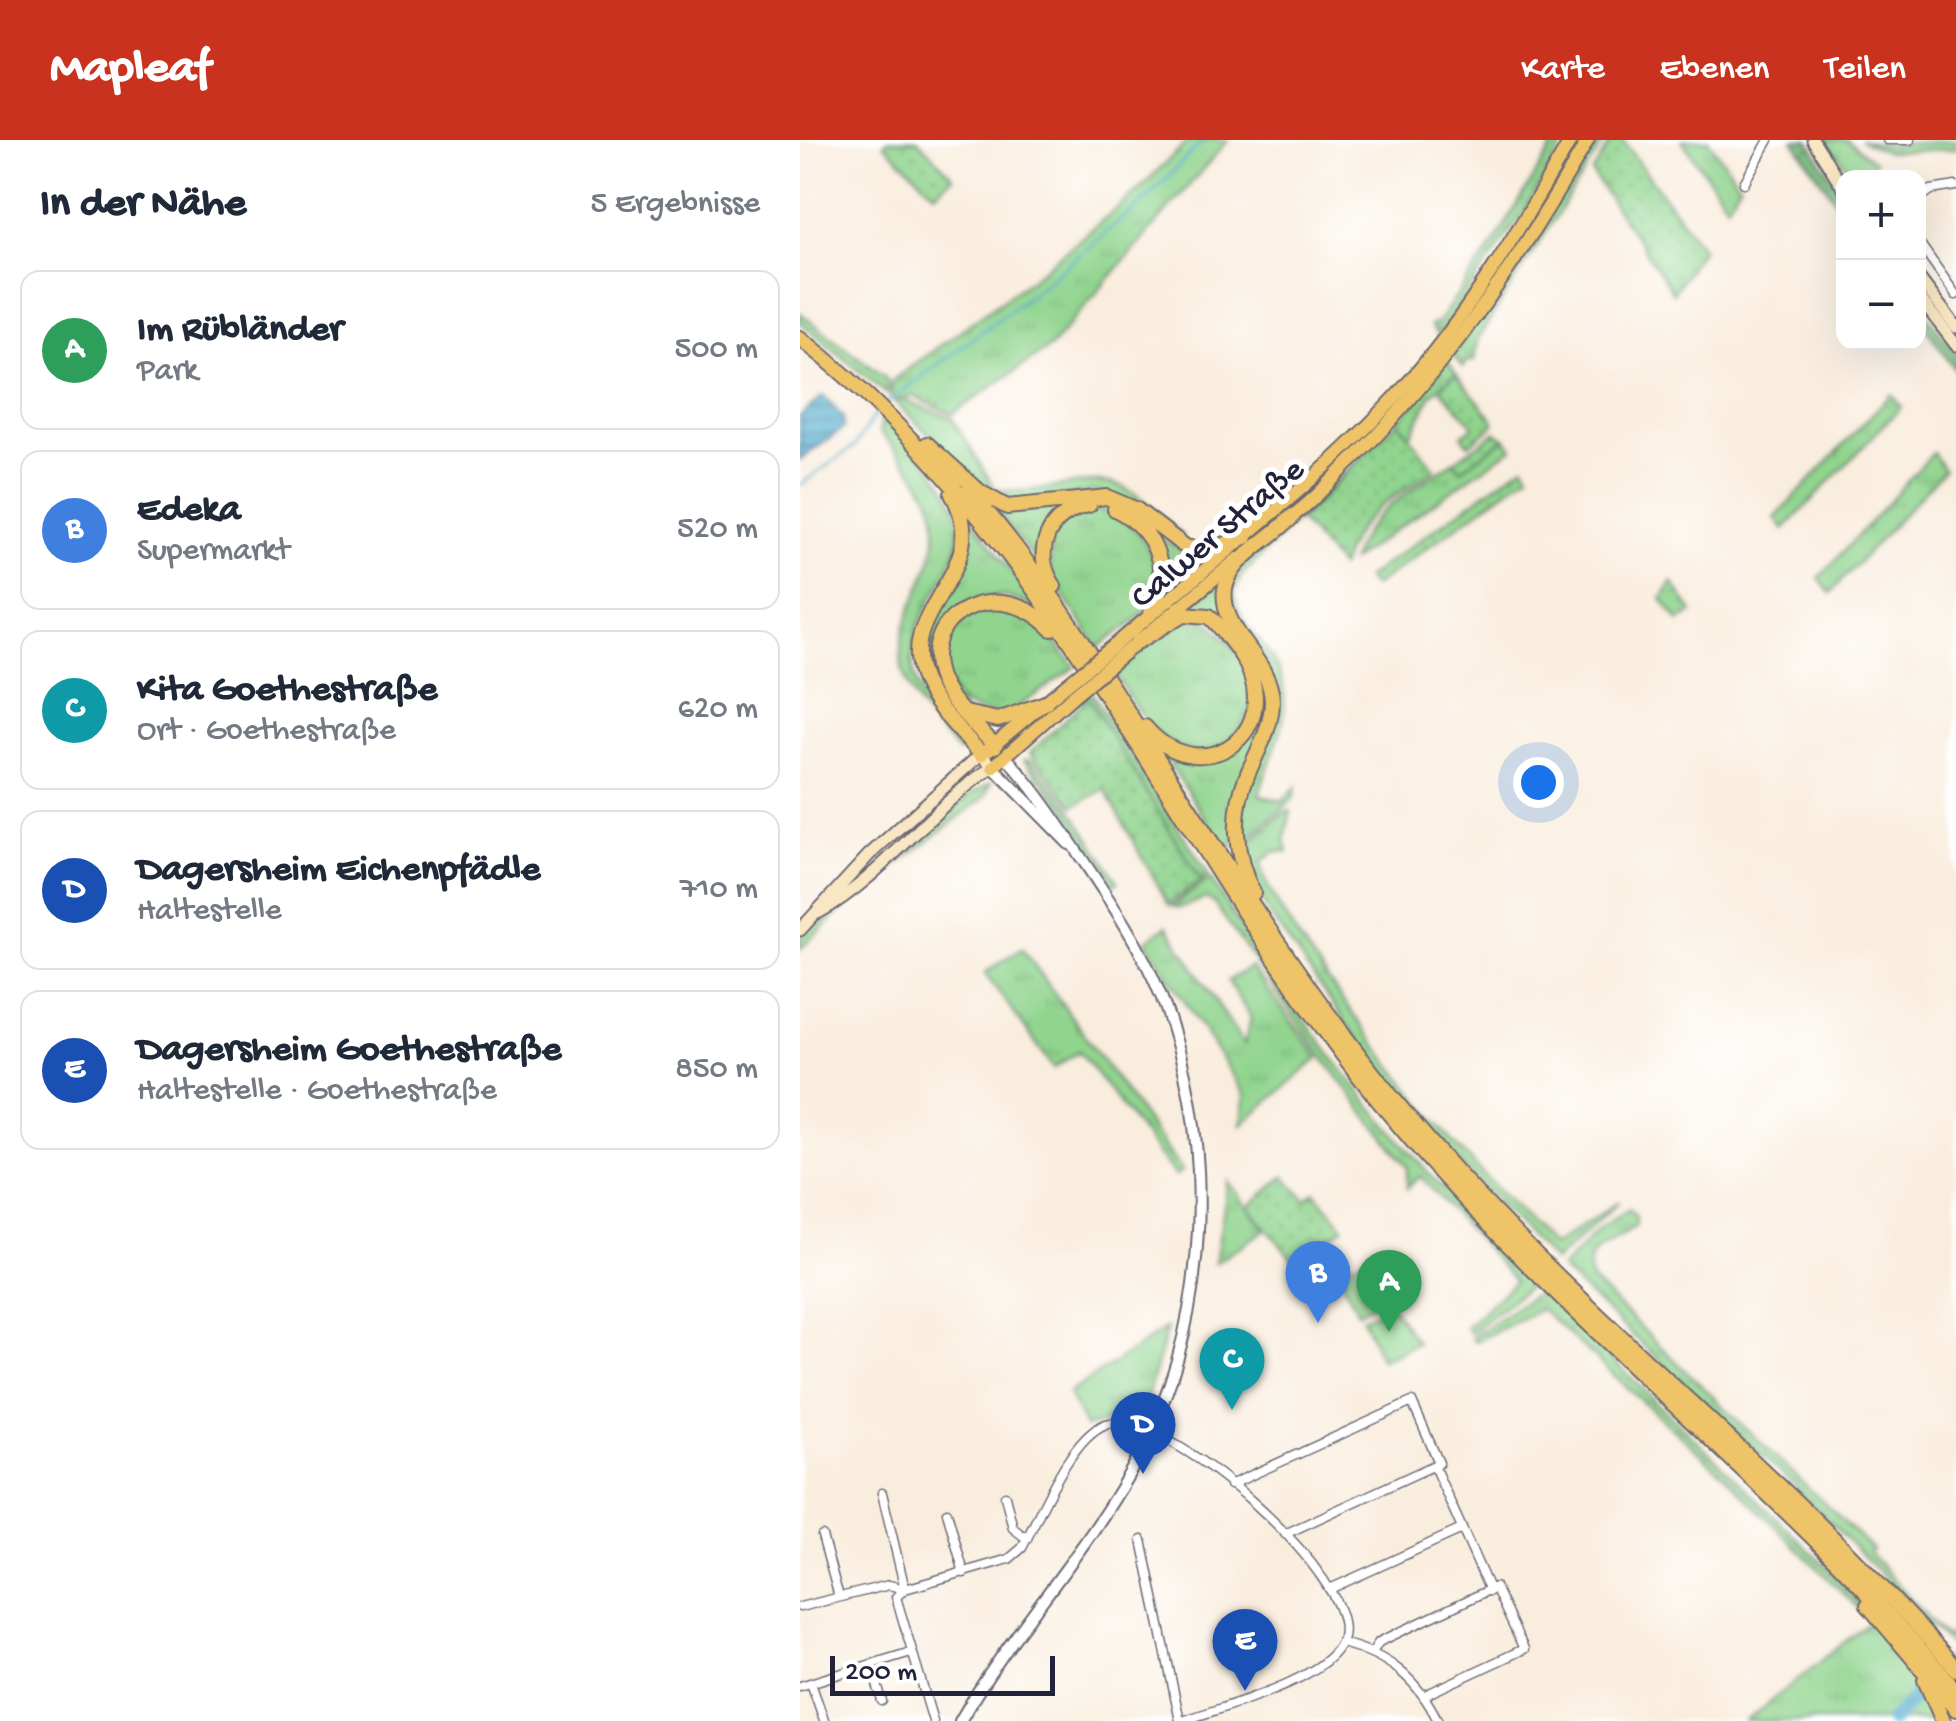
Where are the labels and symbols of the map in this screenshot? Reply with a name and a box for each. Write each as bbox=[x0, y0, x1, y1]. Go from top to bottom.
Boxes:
street label: Calwer Straße bbox=[1124, 450, 1315, 619]
your location bbox=[1513, 757, 1564, 808]
pin: B bbox=[1286, 1240, 1350, 1323]
pin: A bbox=[1356, 1250, 1422, 1332]
pin: C bbox=[1200, 1328, 1264, 1410]
pin: D bbox=[1110, 1392, 1176, 1474]
pin: E bbox=[1212, 1608, 1278, 1691]
scale bar bbox=[830, 1651, 1055, 1696]

